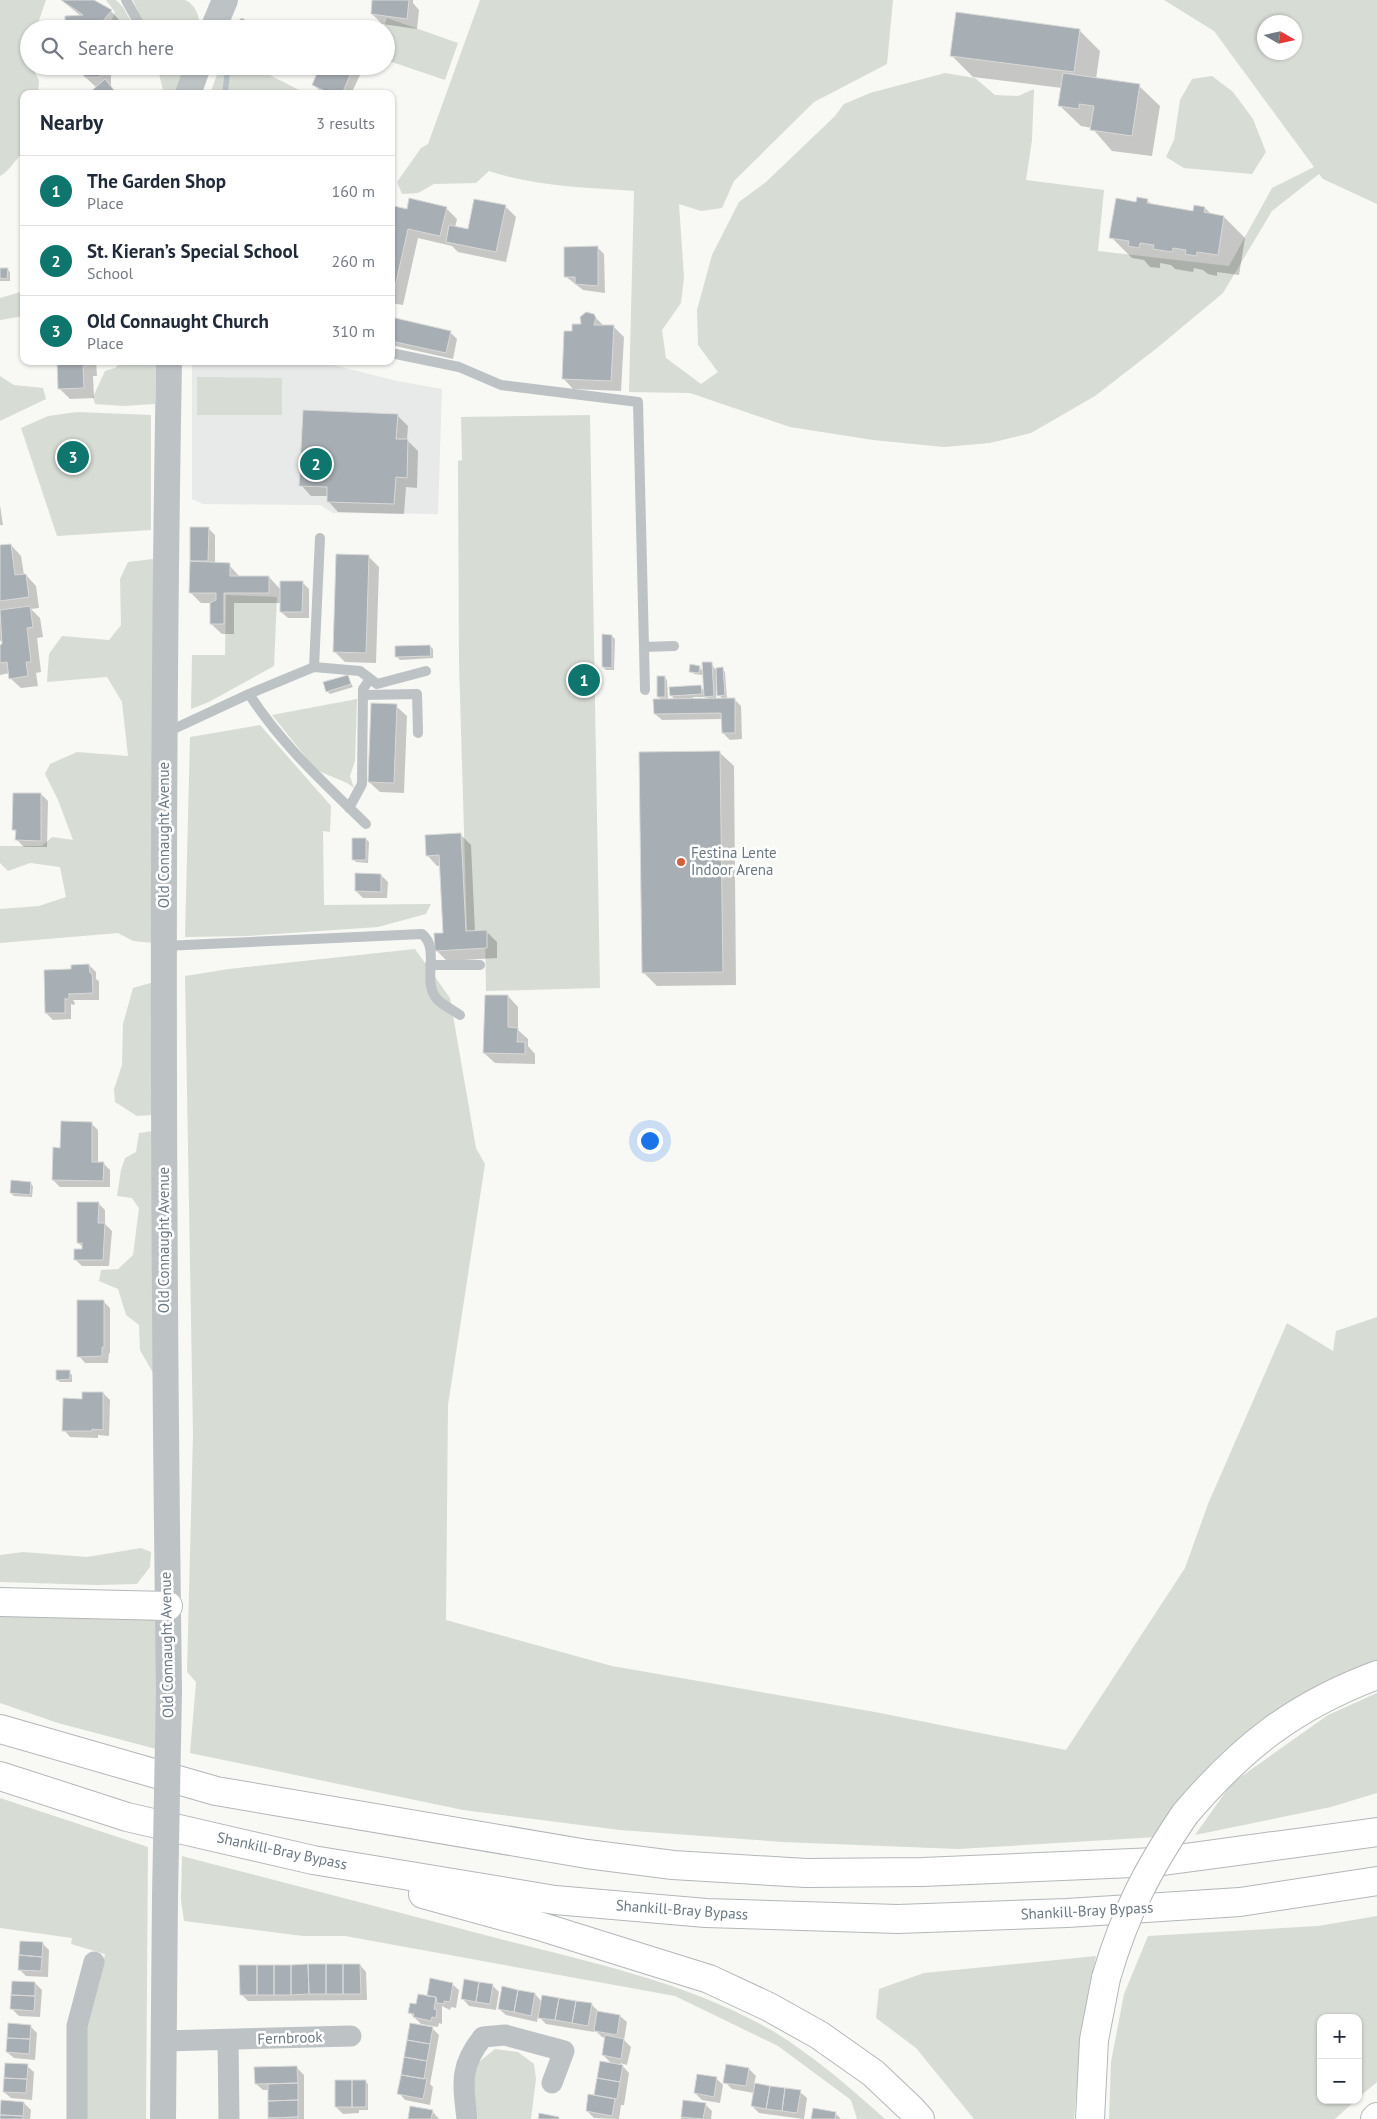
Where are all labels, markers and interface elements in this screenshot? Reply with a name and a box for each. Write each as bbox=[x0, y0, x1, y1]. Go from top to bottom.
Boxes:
north arrow bbox=[1257, 15, 1302, 60]
search box bbox=[20, 20, 395, 75]
icon: search bbox=[38, 34, 66, 62]
text: Search here bbox=[78, 36, 174, 60]
text: Nearby bbox=[40, 109, 103, 136]
text: 3 results bbox=[316, 113, 375, 133]
text: The Garden Shop bbox=[87, 169, 226, 193]
text: 1 bbox=[51, 181, 61, 201]
text: 160 m bbox=[332, 181, 375, 201]
text: Place bbox=[87, 193, 124, 213]
text: St. Kieran’s Special School bbox=[87, 239, 298, 263]
text: 2 bbox=[51, 251, 61, 271]
text: 260 m bbox=[332, 251, 375, 271]
text: School bbox=[87, 263, 133, 283]
text: Old Connaught Church bbox=[87, 309, 269, 333]
text: 3 bbox=[51, 321, 61, 341]
text: 310 m bbox=[332, 321, 375, 341]
text: Place bbox=[87, 333, 124, 353]
pin: 3 bbox=[57, 438, 89, 476]
pin: 2 bbox=[300, 445, 332, 483]
pin: 1 bbox=[568, 661, 600, 699]
street label: Old Connaught Avenue bbox=[154, 762, 173, 908]
place label: Festina Lente Indoor Arena bbox=[691, 843, 777, 879]
marker: Festina Lente Indoor Arena bbox=[675, 856, 687, 868]
your location bbox=[637, 1128, 663, 1154]
street label: Old Connaught Avenue bbox=[154, 1167, 173, 1313]
street label: Old Connaught Avenue bbox=[156, 1572, 177, 1718]
street label: Shankill-Bray Bypass bbox=[215, 1827, 349, 1874]
street label: Shankill-Bray Bypass bbox=[615, 1895, 749, 1924]
street label: Shankill-Bray Bypass bbox=[1020, 1898, 1154, 1923]
map controls bbox=[1317, 2014, 1362, 2104]
button: + bbox=[1317, 2014, 1362, 2059]
street label: Fernbrook bbox=[257, 2027, 324, 2048]
button: − bbox=[1317, 2059, 1362, 2104]

